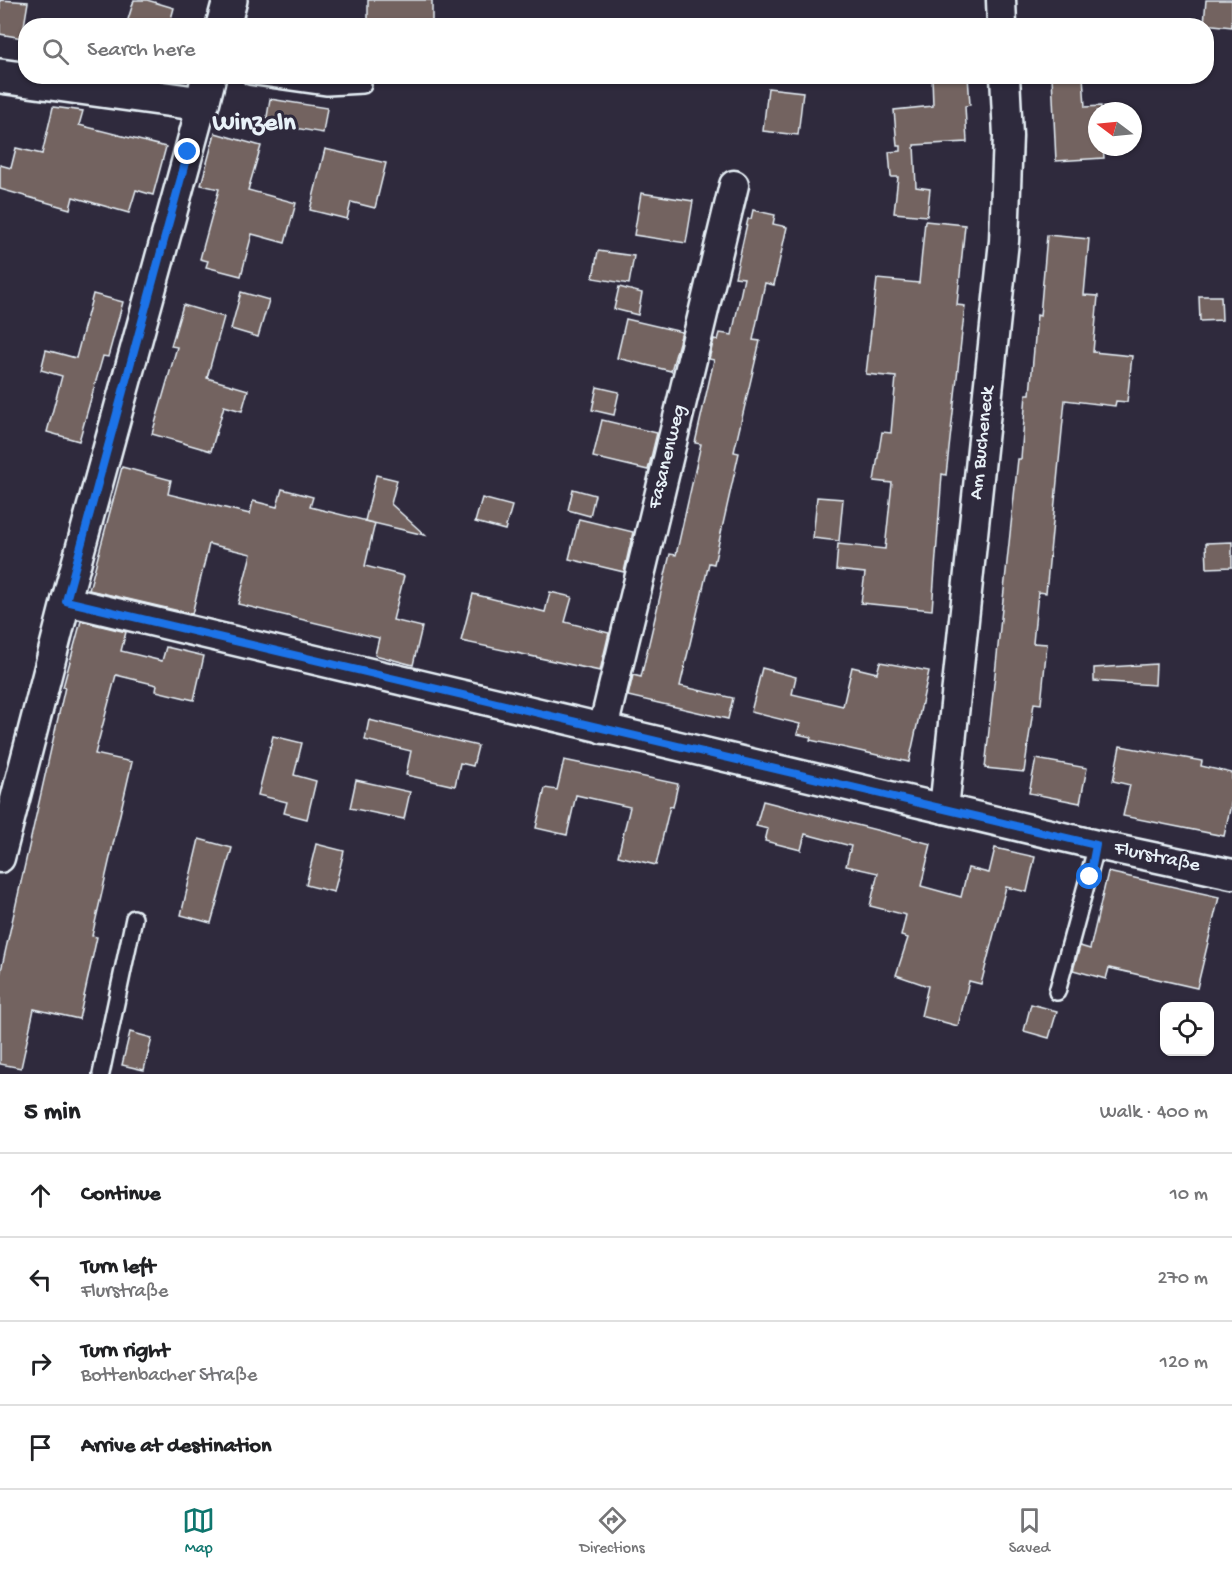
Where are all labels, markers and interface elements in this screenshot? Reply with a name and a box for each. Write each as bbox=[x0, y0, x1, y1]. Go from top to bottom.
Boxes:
search box bbox=[18, 18, 1214, 84]
icon: search bbox=[39, 35, 72, 68]
text: Search here bbox=[87, 38, 195, 64]
north arrow bbox=[1088, 102, 1142, 156]
district label: Winzeln bbox=[211, 109, 296, 140]
route end bbox=[174, 138, 200, 164]
street label: Am Bucheneck bbox=[966, 383, 1001, 501]
street label: Fasanenweg bbox=[644, 403, 692, 512]
street label: Flurstraße bbox=[1111, 837, 1203, 878]
route start bbox=[1076, 863, 1102, 889]
map controls bbox=[1160, 1002, 1214, 1056]
button: locate bbox=[1160, 1002, 1214, 1056]
text: 5 min bbox=[24, 1098, 80, 1129]
text: Walk · 400 m bbox=[1100, 1102, 1208, 1125]
icon: ahead bbox=[24, 1179, 57, 1212]
text: Continue bbox=[81, 1182, 161, 1208]
text: 10 m bbox=[1170, 1184, 1208, 1207]
text: Turn left bbox=[81, 1255, 155, 1281]
icon: left bbox=[24, 1263, 57, 1296]
text: 270 m bbox=[1158, 1268, 1208, 1291]
text: Flurstraße bbox=[81, 1281, 168, 1304]
text: Turn right bbox=[81, 1339, 169, 1365]
icon: right bbox=[24, 1347, 57, 1380]
text: 120 m bbox=[1160, 1352, 1208, 1375]
text: Bottenbacher Straße bbox=[81, 1365, 257, 1388]
icon: arrive bbox=[24, 1431, 57, 1464]
text: Arrive at destination bbox=[81, 1434, 271, 1460]
tab: Map bbox=[182, 1504, 215, 1559]
tab: Directions bbox=[579, 1504, 645, 1559]
tab: Saved bbox=[1009, 1504, 1050, 1559]

